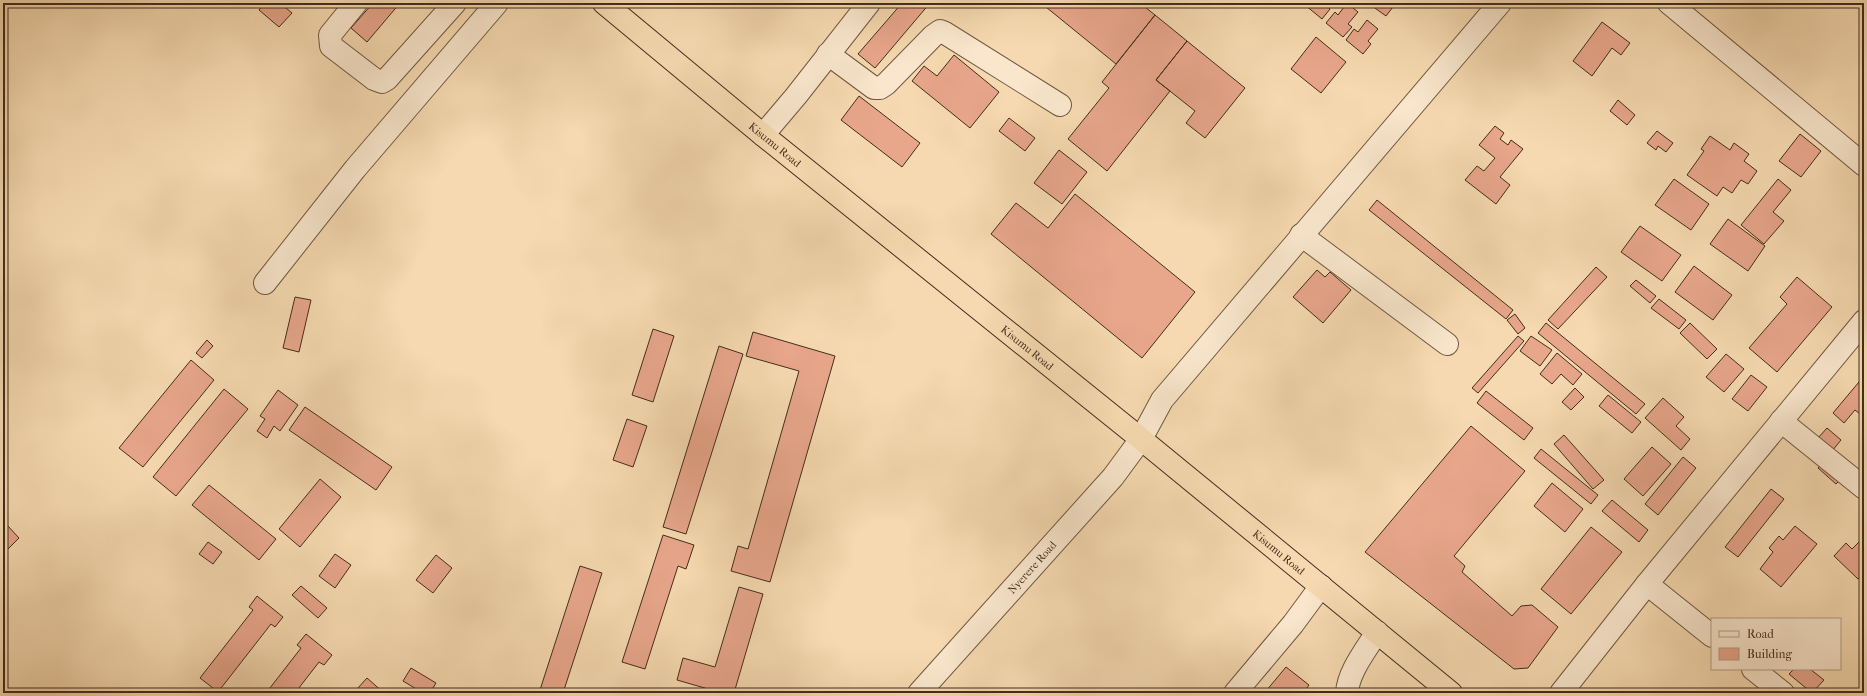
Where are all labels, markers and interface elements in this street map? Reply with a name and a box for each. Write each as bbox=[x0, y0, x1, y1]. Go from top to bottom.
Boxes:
street label: Kisumu Road bbox=[746, 120, 804, 171]
street label: Kisumu Road bbox=[998, 323, 1057, 374]
street label: Kisumu Road bbox=[1250, 527, 1308, 578]
street label: Nyerere Road bbox=[1005, 538, 1060, 597]
legend bbox=[1711, 618, 1841, 670]
text: Road bbox=[1747, 627, 1774, 641]
text: Building bbox=[1747, 647, 1792, 661]

